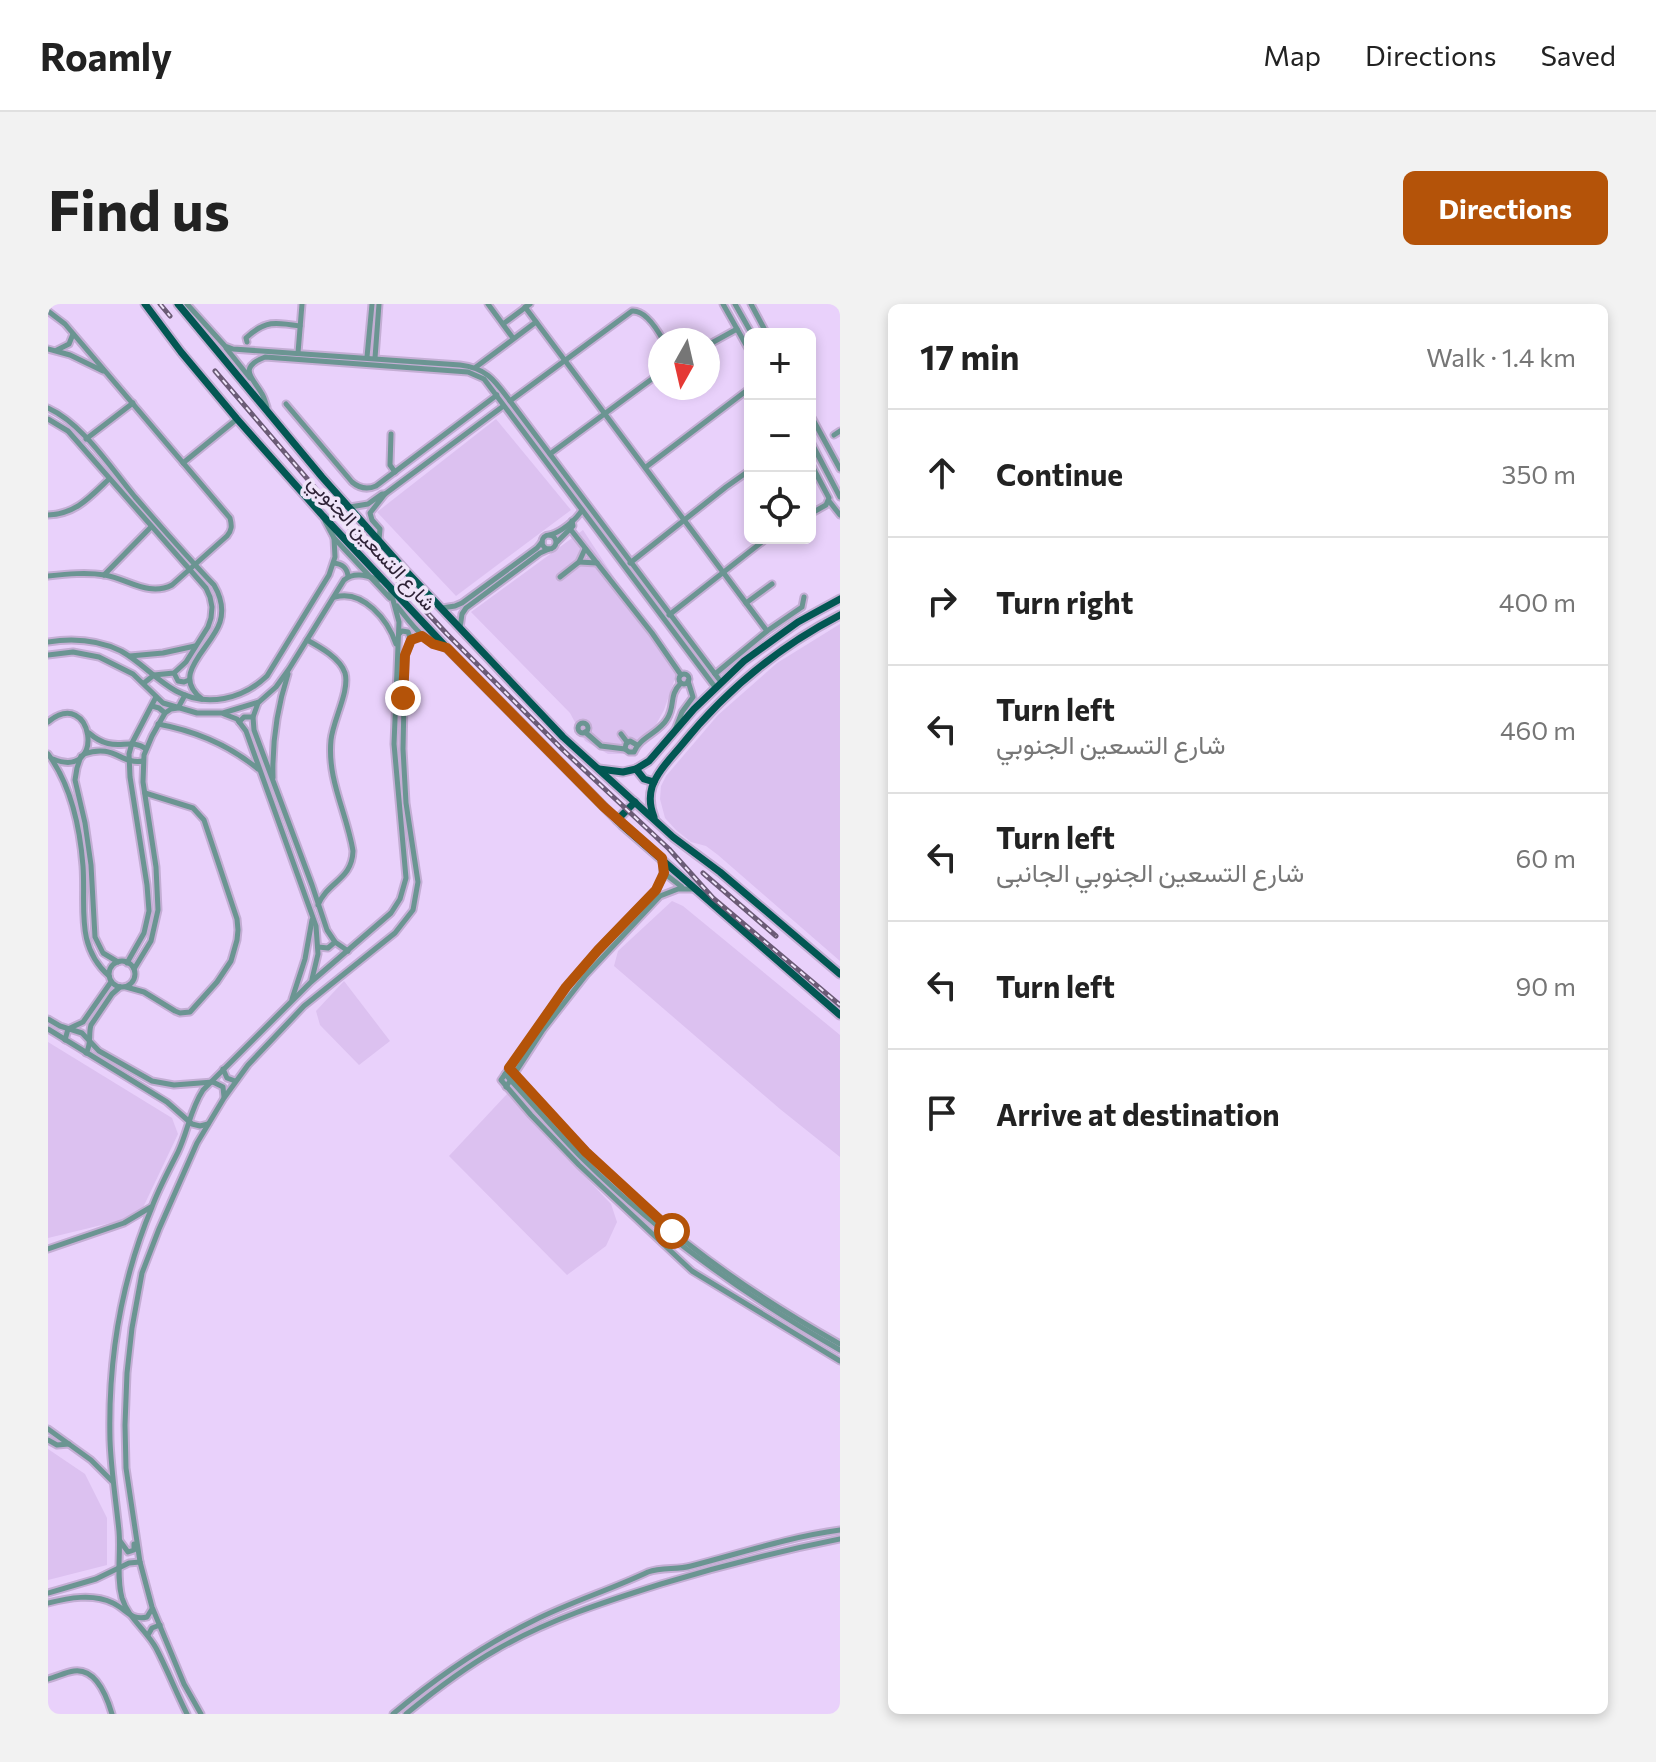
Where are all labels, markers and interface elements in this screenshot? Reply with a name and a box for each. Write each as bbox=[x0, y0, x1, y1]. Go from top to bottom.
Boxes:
text: Roamly bbox=[40, 32, 172, 79]
text: Map bbox=[1263, 38, 1321, 72]
text: Directions bbox=[1365, 38, 1496, 72]
text: Saved bbox=[1540, 38, 1616, 72]
button: Directions bbox=[1403, 171, 1608, 245]
text: Find us bbox=[48, 174, 230, 243]
north arrow bbox=[648, 328, 720, 400]
map controls bbox=[744, 328, 816, 544]
button: + bbox=[744, 328, 816, 400]
text: 17 min bbox=[920, 335, 1019, 377]
text: Walk · 1.4 km bbox=[1426, 341, 1576, 372]
button: − bbox=[744, 400, 816, 472]
icon: ahead bbox=[920, 451, 964, 495]
text: Continue bbox=[996, 455, 1123, 492]
text: 350 m bbox=[1502, 458, 1576, 489]
street label: شارع التسعين الجنوبي bbox=[299, 470, 442, 619]
button: locate bbox=[744, 472, 816, 544]
icon: right bbox=[920, 579, 964, 623]
text: Turn right bbox=[996, 583, 1133, 620]
text: 400 m bbox=[1499, 586, 1576, 617]
route end bbox=[385, 680, 421, 716]
text: Turn left bbox=[996, 690, 1115, 727]
icon: left bbox=[920, 707, 964, 751]
text: 460 m bbox=[1500, 714, 1576, 745]
text: شارع التسعين الجنوبي bbox=[996, 728, 1226, 759]
text: Turn left bbox=[996, 818, 1115, 855]
icon: left bbox=[920, 835, 964, 879]
text: 60 m bbox=[1516, 842, 1576, 873]
text: شارع التسعين الجنوبي الجانبى bbox=[996, 856, 1304, 887]
icon: left bbox=[920, 963, 964, 1007]
text: Turn left bbox=[996, 967, 1115, 1004]
text: 90 m bbox=[1516, 970, 1576, 1001]
icon: arrive bbox=[920, 1091, 964, 1135]
text: Arrive at destination bbox=[996, 1095, 1280, 1132]
route start bbox=[654, 1213, 690, 1249]

